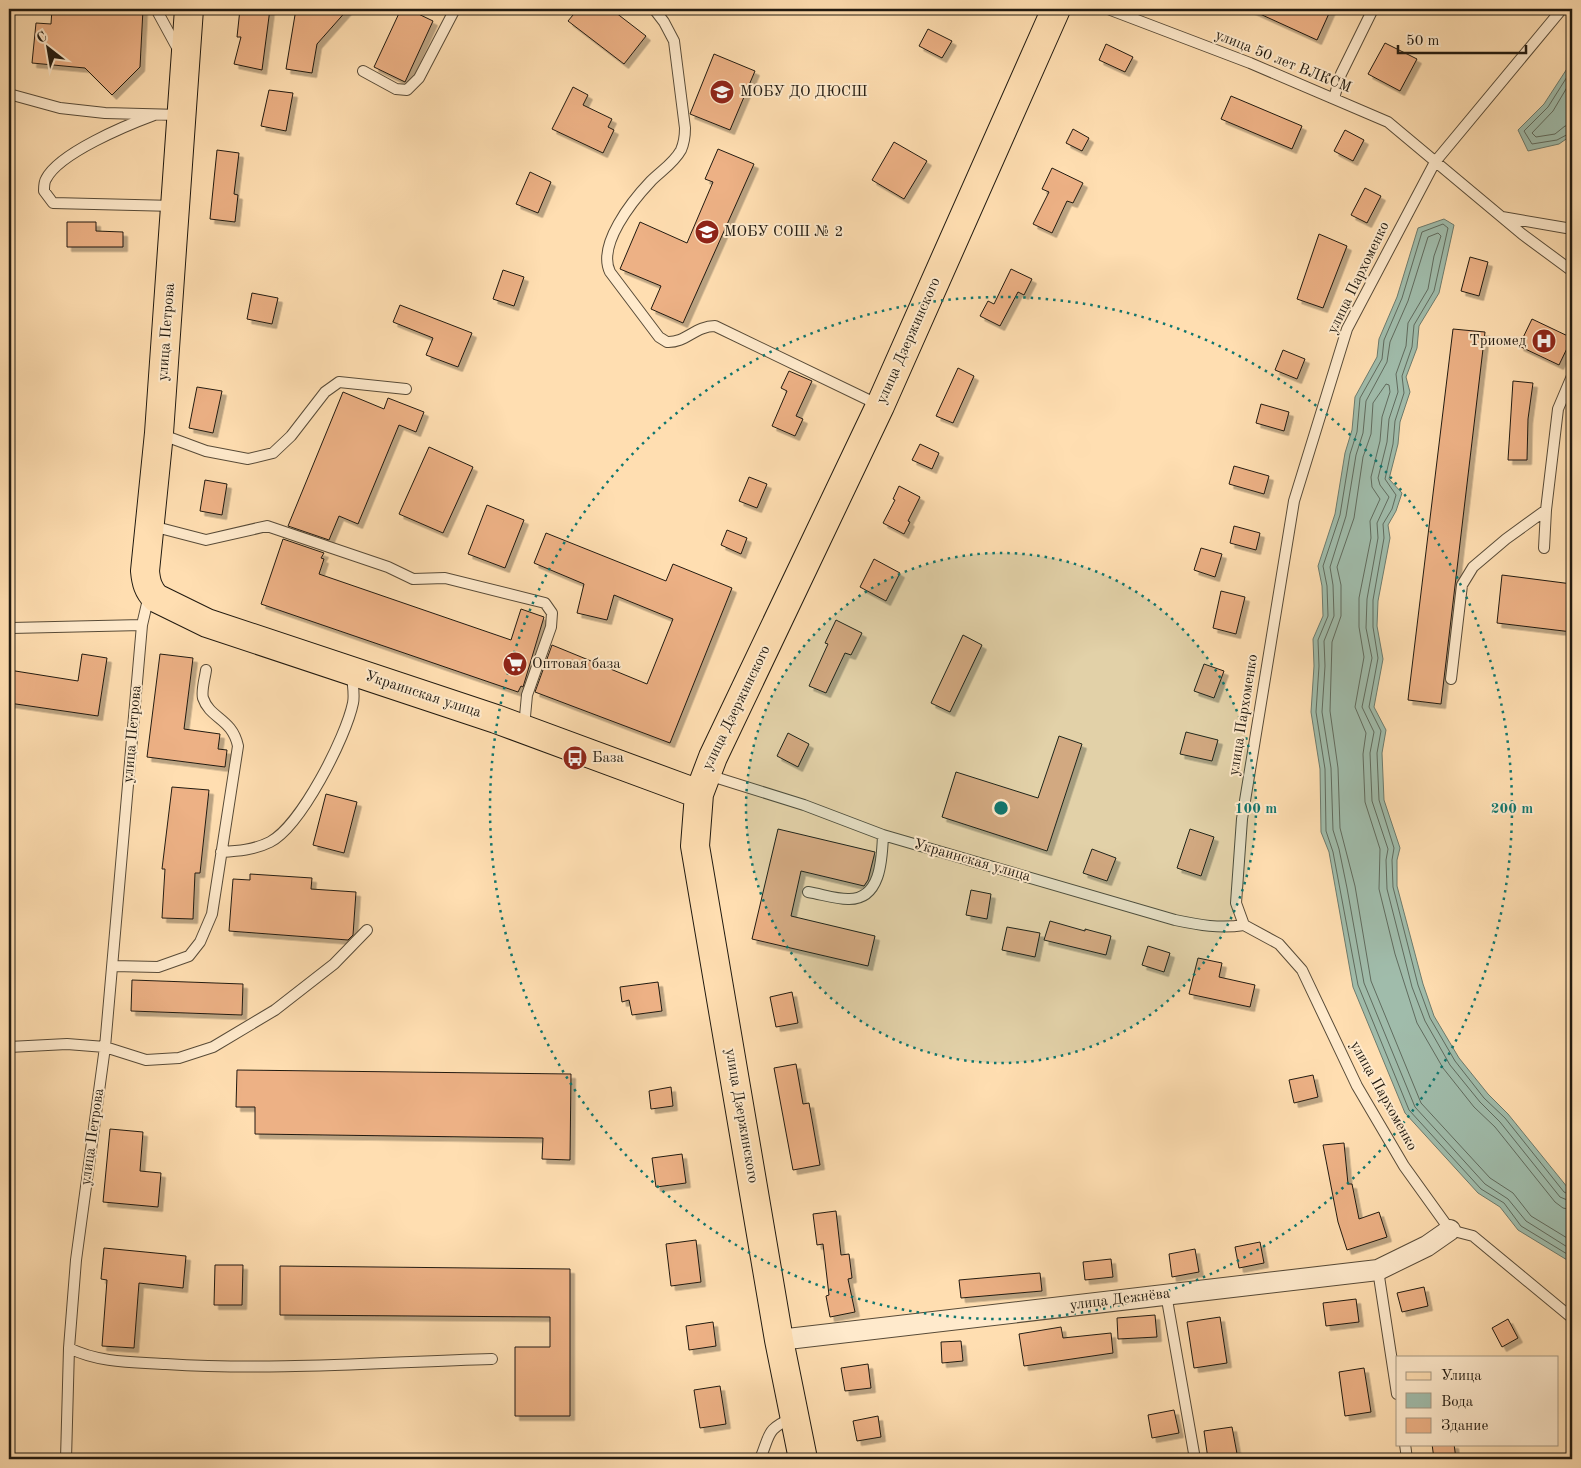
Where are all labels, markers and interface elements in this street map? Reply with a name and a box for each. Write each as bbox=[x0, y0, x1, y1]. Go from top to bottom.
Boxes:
north arrow bbox=[22, 22, 72, 72]
scale bar bbox=[1398, 22, 1526, 54]
street label: улица 50 лет ВЛКСМ bbox=[1213, 28, 1353, 96]
text: С bbox=[34, 29, 49, 46]
text: 50 m bbox=[1406, 34, 1440, 49]
school or university icon: МОБУ ДО ДЮСШ bbox=[709, 79, 735, 105]
place label: МОБУ ДО ДЮСШ bbox=[740, 85, 868, 100]
school or university icon: МОБУ СОШ № 2 bbox=[694, 219, 720, 245]
street label: улица Пархоменко bbox=[1325, 220, 1393, 336]
place label: МОБУ СОШ № 2 bbox=[724, 225, 843, 240]
street label: улица Дзержинского bbox=[874, 276, 944, 406]
street label: улица Петрова bbox=[156, 282, 178, 382]
hospital icon: Триомед bbox=[1531, 328, 1557, 354]
place label: Триомед bbox=[1469, 334, 1527, 349]
street label: улица Дзержинского bbox=[700, 643, 774, 773]
supermarket icon: Оптовая база bbox=[502, 651, 528, 677]
street label: улица Пархоменко bbox=[1227, 653, 1261, 777]
place label: Оптовая база bbox=[532, 657, 621, 672]
street label: Украинская улица bbox=[363, 669, 483, 721]
street label: улица Петрова bbox=[121, 684, 145, 784]
bus stop icon: База bbox=[562, 745, 588, 771]
place label: База bbox=[592, 751, 625, 766]
centre of rings bbox=[992, 799, 1010, 817]
text: 100 m bbox=[1235, 802, 1277, 817]
text: 200 m bbox=[1491, 802, 1533, 817]
street label: Украинская улица bbox=[912, 837, 1033, 885]
street label: улица Пархоменко bbox=[1347, 1039, 1419, 1153]
street label: улица Дзержинского bbox=[722, 1047, 760, 1185]
street label: улица Петрова bbox=[79, 1087, 107, 1187]
street label: улица Дежнёва bbox=[1069, 1286, 1172, 1314]
legend bbox=[1396, 1356, 1558, 1446]
text: Улица bbox=[1441, 1369, 1482, 1384]
text: Вода bbox=[1441, 1395, 1474, 1410]
text: Здание bbox=[1441, 1419, 1488, 1434]

